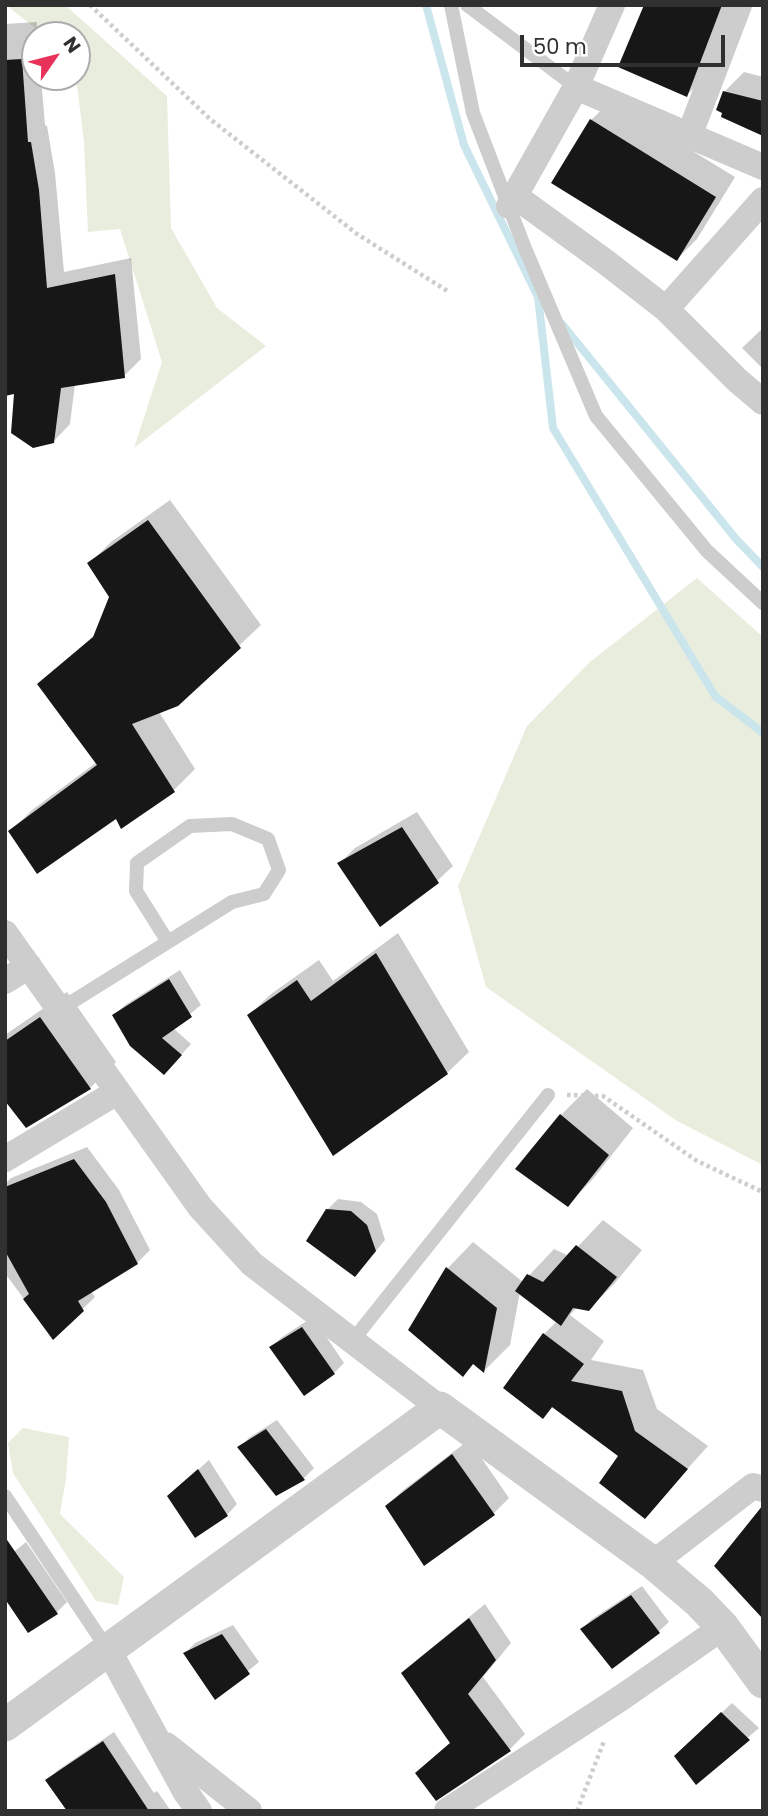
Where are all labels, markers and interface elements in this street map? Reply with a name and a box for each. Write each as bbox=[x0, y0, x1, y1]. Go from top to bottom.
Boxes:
north arrow bbox=[21, 21, 91, 91]
scale bar bbox=[523, 21, 728, 65]
text: N bbox=[57, 31, 87, 58]
text: 50 m bbox=[533, 32, 587, 61]

